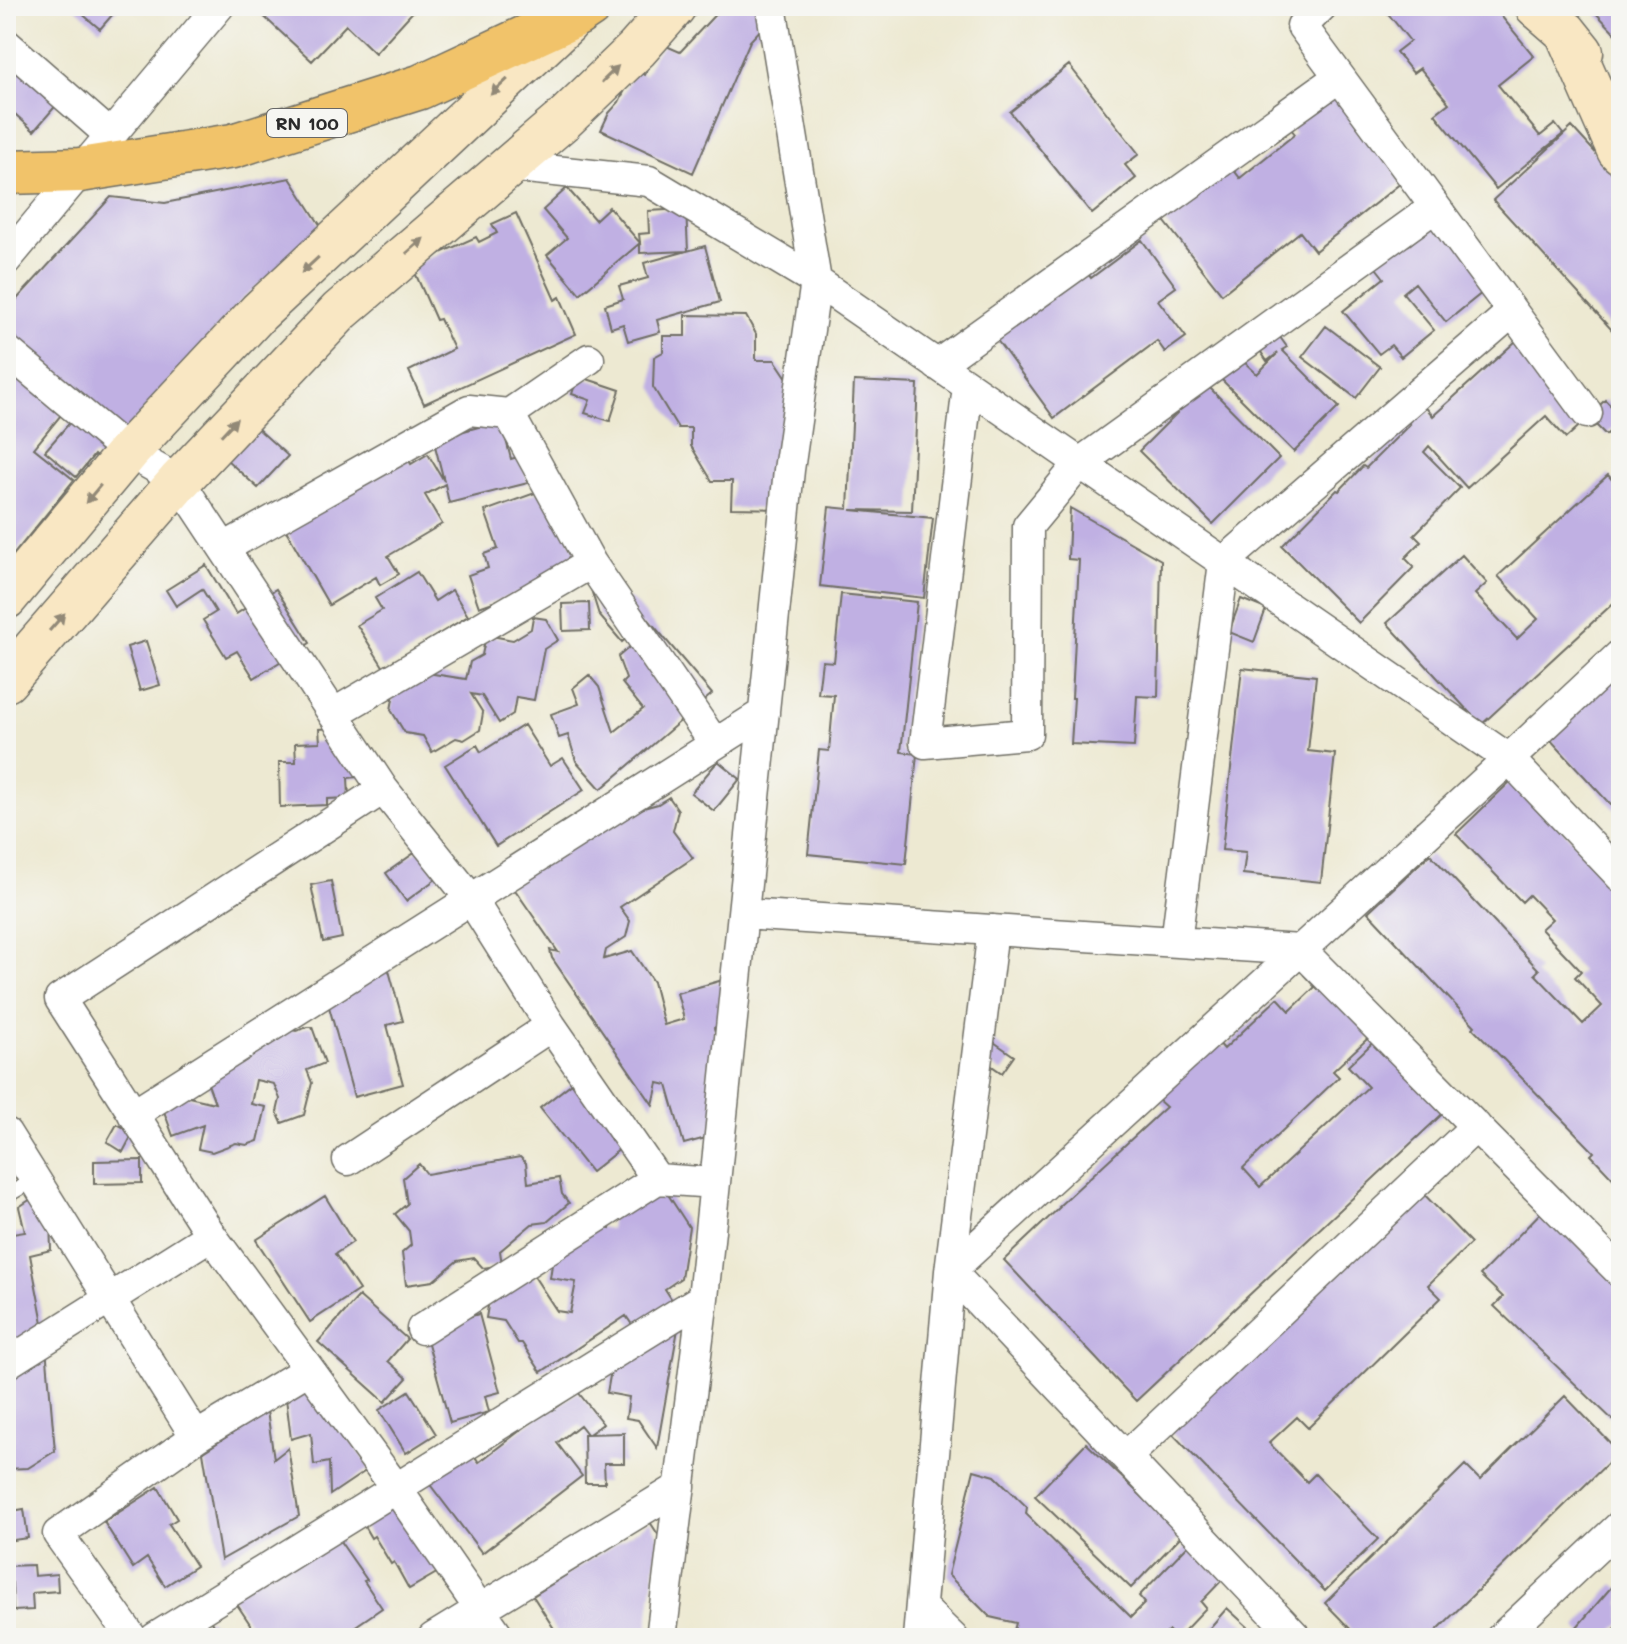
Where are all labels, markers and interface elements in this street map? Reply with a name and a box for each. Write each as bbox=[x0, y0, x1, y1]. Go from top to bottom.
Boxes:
one-way arrow bbox=[600, 66, 619, 84]
one-way arrow bbox=[490, 77, 509, 95]
road number: RN 100 bbox=[267, 109, 347, 137]
one-way arrow bbox=[405, 238, 425, 255]
one-way arrow bbox=[301, 255, 320, 273]
one-way arrow bbox=[220, 418, 238, 437]
one-way arrow bbox=[85, 484, 102, 504]
one-way arrow bbox=[48, 612, 65, 632]

